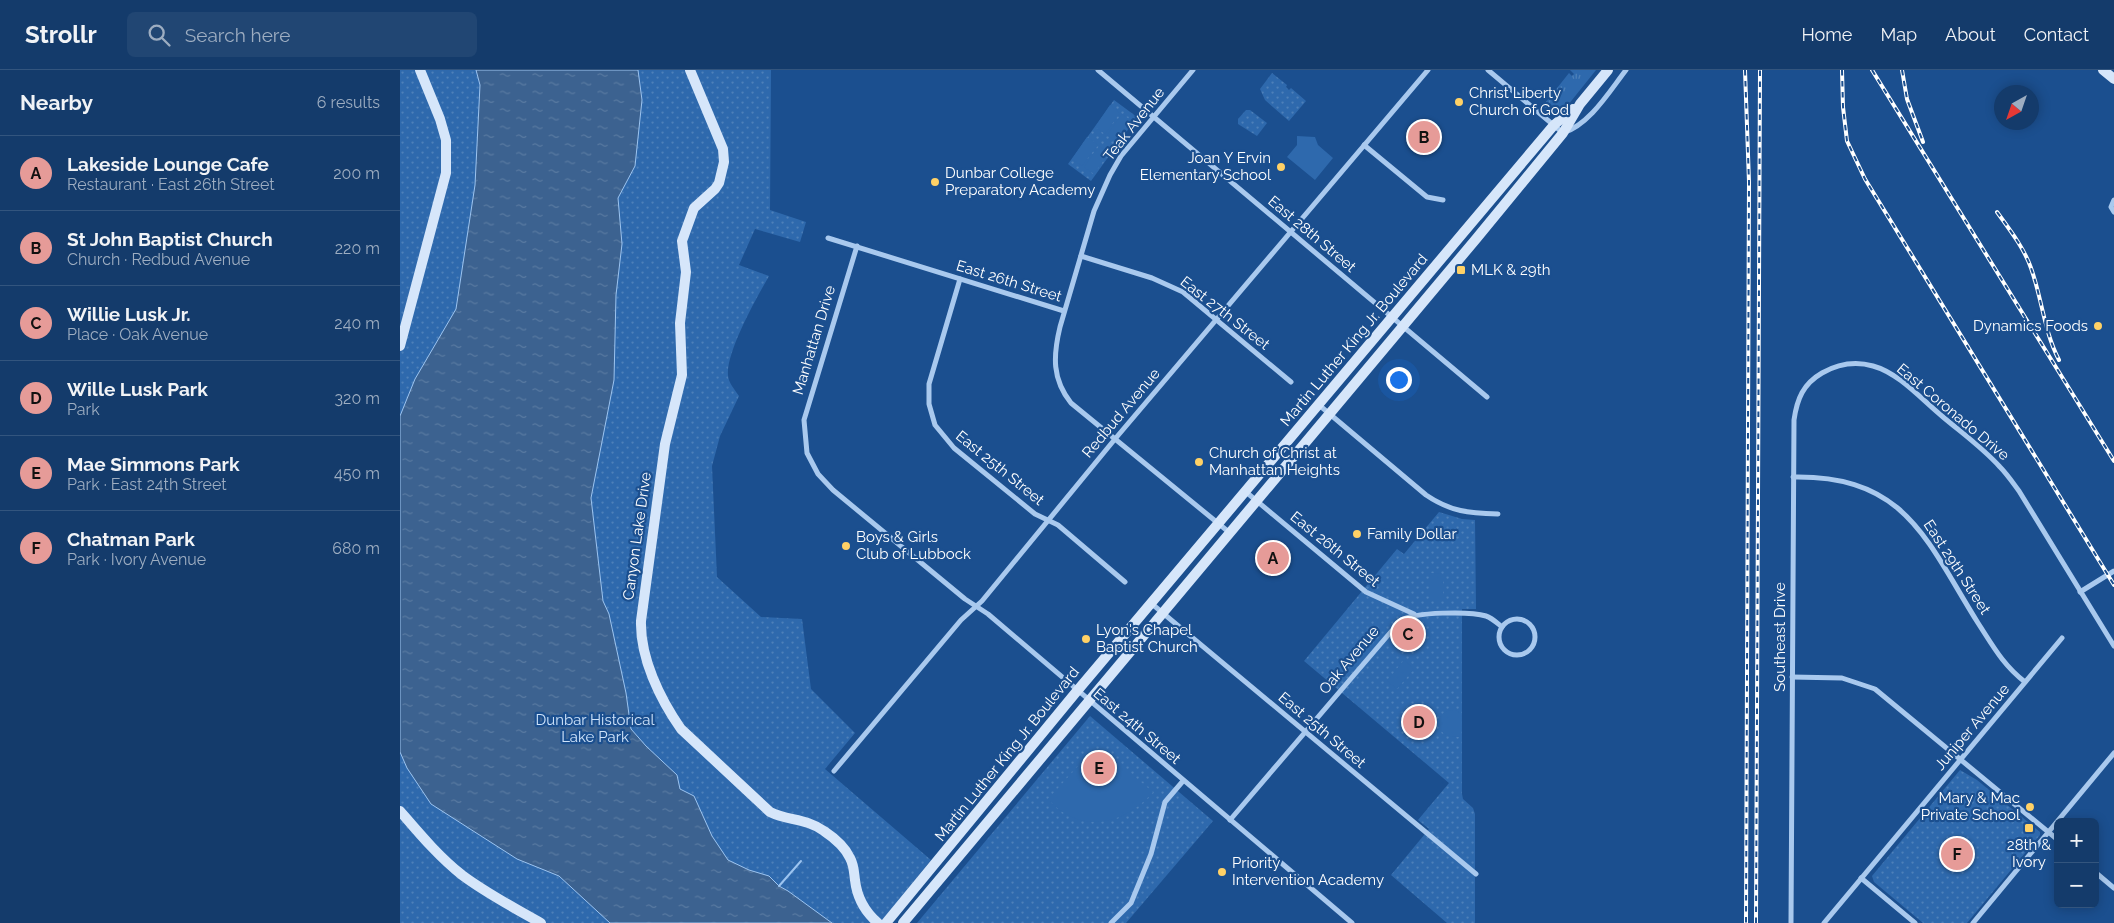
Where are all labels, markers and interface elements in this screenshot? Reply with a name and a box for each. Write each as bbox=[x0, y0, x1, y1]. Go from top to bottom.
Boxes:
search box bbox=[127, 12, 477, 57]
text: Strollr bbox=[25, 20, 97, 49]
icon: search bbox=[145, 21, 173, 49]
text: Search here bbox=[185, 24, 290, 46]
text: Home bbox=[1801, 24, 1852, 45]
text: Map bbox=[1880, 24, 1917, 45]
text: About bbox=[1945, 24, 1996, 45]
text: Contact bbox=[2024, 24, 2089, 45]
street label: Teak Avenue bbox=[1100, 83, 1168, 164]
place label: Christ Liberty Church of God bbox=[1469, 84, 1569, 119]
north arrow bbox=[1994, 85, 2039, 130]
text: Nearby bbox=[20, 90, 93, 115]
text: 6 results bbox=[317, 93, 380, 112]
marker: Christ Liberty Church of God bbox=[1453, 96, 1465, 108]
pin: B bbox=[1408, 118, 1440, 156]
place label: Joan Y Ervin Elementary School bbox=[1140, 149, 1272, 184]
text: Lakeside Lounge Cafe bbox=[67, 153, 269, 175]
marker: Joan Y Ervin Elementary School bbox=[1275, 161, 1287, 173]
text: A bbox=[31, 164, 41, 183]
text: 200 m bbox=[333, 164, 380, 183]
place label: Dunbar College Preparatory Academy bbox=[945, 164, 1095, 199]
text: Restaurant · East 26th Street bbox=[67, 175, 275, 194]
marker: Dunbar College Preparatory Academy bbox=[929, 176, 941, 188]
street label: East 28th Street bbox=[1264, 192, 1360, 276]
text: St John Baptist Church bbox=[67, 228, 273, 250]
text: B bbox=[31, 239, 41, 258]
text: 220 m bbox=[335, 239, 380, 258]
text: Church · Redbud Avenue bbox=[67, 250, 250, 269]
street label: Martin Luther King Jr. Boulevard bbox=[1277, 250, 1431, 430]
street label: East 26th Street bbox=[954, 256, 1064, 306]
place label: MLK & 29th bbox=[1471, 261, 1550, 279]
marker: MLK & 29th bbox=[1455, 264, 1467, 276]
street label: East 27th Street bbox=[1177, 273, 1273, 353]
street label: Manhattan Drive bbox=[789, 283, 839, 397]
text: Willie Lusk Jr. bbox=[67, 303, 191, 325]
text: C bbox=[31, 314, 41, 333]
text: 240 m bbox=[334, 314, 380, 333]
place label: Dynamics Foods bbox=[1973, 317, 2088, 335]
marker: Dynamics Foods bbox=[2092, 320, 2104, 332]
text: Place · Oak Avenue bbox=[67, 325, 208, 344]
street label: East Coronado Drive bbox=[1893, 360, 2013, 464]
street label: Redbud Avenue bbox=[1078, 364, 1164, 461]
your location bbox=[1386, 367, 1412, 393]
text: Wille Lusk Park bbox=[67, 378, 208, 400]
text: D bbox=[30, 389, 42, 408]
text: 320 m bbox=[335, 389, 380, 408]
text: Park bbox=[67, 400, 100, 419]
street label: East 25th Street bbox=[952, 427, 1048, 509]
place label: Church of Christ at Manhattan Heights bbox=[1209, 444, 1340, 479]
text: Mae Simmons Park bbox=[67, 453, 240, 475]
marker: Church of Christ at Manhattan Heights bbox=[1193, 456, 1205, 468]
text: E bbox=[31, 464, 41, 483]
text: 450 m bbox=[334, 464, 380, 483]
street label: Canyon Lake Drive bbox=[619, 471, 655, 601]
text: Park · East 24th Street bbox=[67, 475, 227, 494]
street label: East 26th Street bbox=[1287, 508, 1383, 590]
street label: East 29th Street bbox=[1920, 516, 1994, 618]
place label: Family Dollar bbox=[1367, 525, 1457, 543]
text: Chatman Park bbox=[67, 528, 195, 550]
place label: Boys & Girls Club of Lubbock bbox=[856, 528, 971, 563]
marker: Family Dollar bbox=[1351, 528, 1363, 540]
text: F bbox=[31, 539, 41, 558]
text: 680 m bbox=[332, 539, 380, 558]
pin: A bbox=[1257, 539, 1289, 577]
marker: Boys & Girls Club of Lubbock bbox=[840, 540, 852, 552]
text: Park · Ivory Avenue bbox=[67, 550, 206, 569]
street label: Southeast Drive bbox=[1771, 582, 1789, 692]
pin: C bbox=[1392, 615, 1424, 653]
place label: Lyon's Chapel Baptist Church bbox=[1096, 621, 1198, 656]
street label: Oak Avenue bbox=[1315, 622, 1383, 698]
marker: Lyon's Chapel Baptist Church bbox=[1080, 633, 1092, 645]
street label: Martin Luther King Jr. Boulevard bbox=[931, 663, 1083, 845]
street label: Juniper Avenue bbox=[1931, 680, 2013, 774]
street label: East 24th Street bbox=[1090, 684, 1184, 768]
street label: East 25th Street bbox=[1275, 688, 1369, 772]
pin: D bbox=[1403, 703, 1435, 741]
park label: Dunbar Historical Lake Park bbox=[536, 711, 655, 746]
pin: E bbox=[1083, 749, 1115, 787]
place label: Mary & Mac Private School bbox=[1921, 789, 2021, 824]
marker: Mary & Mac Private School bbox=[2024, 801, 2036, 813]
map controls bbox=[2054, 818, 2099, 908]
button: + bbox=[2054, 818, 2099, 863]
marker: 28th & Ivory bbox=[2023, 822, 2035, 834]
pin: F bbox=[1941, 835, 1973, 873]
place label: 28th & Ivory bbox=[2007, 836, 2051, 871]
place label: Priority Intervention Academy bbox=[1232, 854, 1384, 889]
button: − bbox=[2054, 863, 2099, 908]
marker: Priority Intervention Academy bbox=[1216, 866, 1228, 878]

